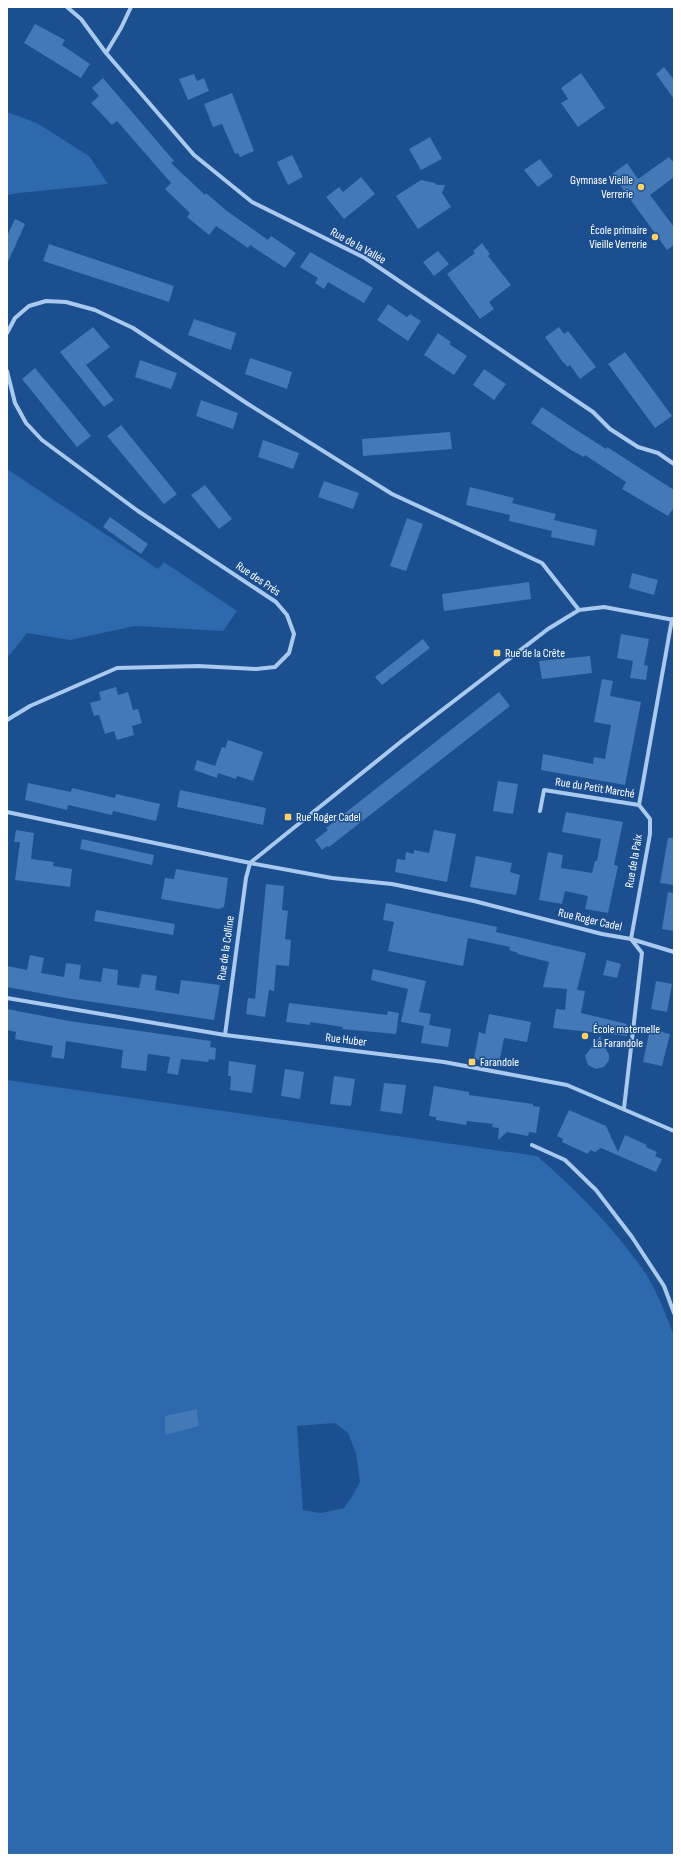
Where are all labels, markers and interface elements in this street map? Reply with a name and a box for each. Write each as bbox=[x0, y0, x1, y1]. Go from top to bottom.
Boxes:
place label: Gymnase Vieille Verrerie bbox=[570, 173, 633, 202]
marker: Gymnase Vieille Verrerie bbox=[636, 182, 646, 192]
place label: École primaire Vieille Verrerie bbox=[589, 223, 647, 252]
street label: Rue de la Vallée bbox=[327, 225, 389, 268]
marker: École primaire Vieille Verrerie bbox=[650, 232, 660, 242]
street label: Rue des Prés bbox=[233, 559, 283, 599]
place label: Rue de la Crête bbox=[505, 646, 565, 661]
marker: Rue de la Crête bbox=[492, 648, 502, 658]
street label: Rue du Petit Marché bbox=[554, 774, 636, 802]
place label: Rue Roger Cadel bbox=[296, 810, 361, 825]
marker: Rue Roger Cadel bbox=[283, 812, 293, 822]
street label: Rue de la Paix bbox=[622, 833, 646, 889]
street label: Rue Roger Cadel bbox=[557, 905, 623, 935]
street label: Rue de la Colline bbox=[214, 914, 238, 981]
place label: École maternelle La Farandole bbox=[593, 1022, 660, 1051]
street label: Rue Huber bbox=[324, 1030, 368, 1050]
marker: École maternelle La Farandole bbox=[580, 1031, 590, 1041]
place label: Farandole bbox=[480, 1055, 519, 1070]
marker: Farandole bbox=[467, 1057, 477, 1067]

